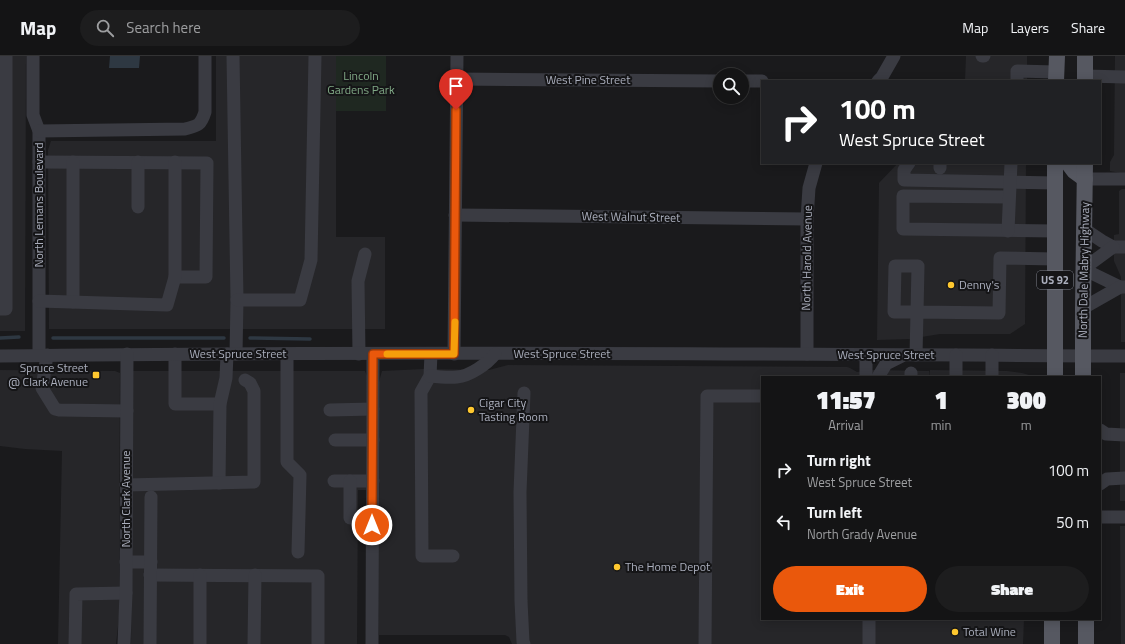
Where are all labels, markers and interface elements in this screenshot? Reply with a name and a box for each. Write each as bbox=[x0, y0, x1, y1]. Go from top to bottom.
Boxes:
search box bbox=[80, 10, 360, 46]
text: Map bbox=[20, 13, 56, 42]
text: Search here bbox=[126, 16, 201, 39]
icon: search bbox=[94, 17, 116, 39]
text: Map bbox=[962, 17, 988, 38]
text: Layers bbox=[1010, 17, 1049, 38]
text: Share bbox=[1071, 17, 1105, 38]
park label: Lincoln Gardens Park bbox=[327, 66, 395, 99]
map controls bbox=[713, 68, 749, 104]
button: search bbox=[713, 68, 749, 104]
pin bbox=[439, 69, 473, 110]
street label: West Pine Street bbox=[546, 70, 631, 89]
icon: arrive bbox=[445, 75, 467, 97]
text: 100 m bbox=[839, 87, 916, 130]
icon: right bbox=[773, 96, 825, 148]
text: West Spruce Street bbox=[839, 126, 985, 153]
street label: North Lemans Boulevard bbox=[29, 142, 48, 268]
street label: North Dale Mabry Highway bbox=[1073, 202, 1094, 338]
street label: North Harold Avenue bbox=[796, 205, 817, 311]
street label: West Walnut Street bbox=[581, 206, 681, 227]
road number: US 92 bbox=[1037, 271, 1073, 289]
place label: Denny's bbox=[959, 275, 1000, 294]
marker: Denny's bbox=[946, 280, 956, 290]
street label: West Spruce Street bbox=[189, 344, 287, 363]
street label: West Spruce Street bbox=[513, 344, 611, 363]
street label: West Spruce Street bbox=[837, 345, 935, 364]
place label: Spruce Street @ Clark Avenue bbox=[8, 358, 89, 391]
marker: Spruce Street @ Clark Avenue bbox=[91, 370, 101, 380]
text: 11:57 bbox=[816, 382, 876, 418]
text: 1 bbox=[934, 382, 948, 418]
text: 300 bbox=[1006, 382, 1046, 418]
place label: Cigar City Tasting Room bbox=[479, 393, 548, 426]
marker: Cigar City Tasting Room bbox=[466, 405, 476, 415]
text: Arrival bbox=[828, 415, 863, 435]
text: min bbox=[931, 415, 951, 435]
text: m bbox=[1021, 415, 1032, 435]
text: Turn right bbox=[807, 449, 871, 472]
street label: North Clark Avenue bbox=[116, 450, 135, 548]
icon: right bbox=[773, 459, 795, 481]
text: 100 m bbox=[1048, 459, 1089, 482]
text: West Spruce Street bbox=[807, 472, 912, 492]
text: Turn left bbox=[807, 501, 862, 524]
position arrow bbox=[351, 504, 393, 546]
icon: left bbox=[773, 511, 795, 533]
text: 50 m bbox=[1056, 511, 1089, 534]
text: North Grady Avenue bbox=[807, 524, 917, 544]
place label: The Home Depot bbox=[625, 557, 711, 576]
marker: The Home Depot bbox=[612, 562, 622, 572]
button: Exit bbox=[773, 566, 927, 612]
button: Share bbox=[935, 566, 1089, 612]
place label: Total Wine bbox=[963, 622, 1016, 641]
marker: Total Wine bbox=[950, 627, 960, 637]

